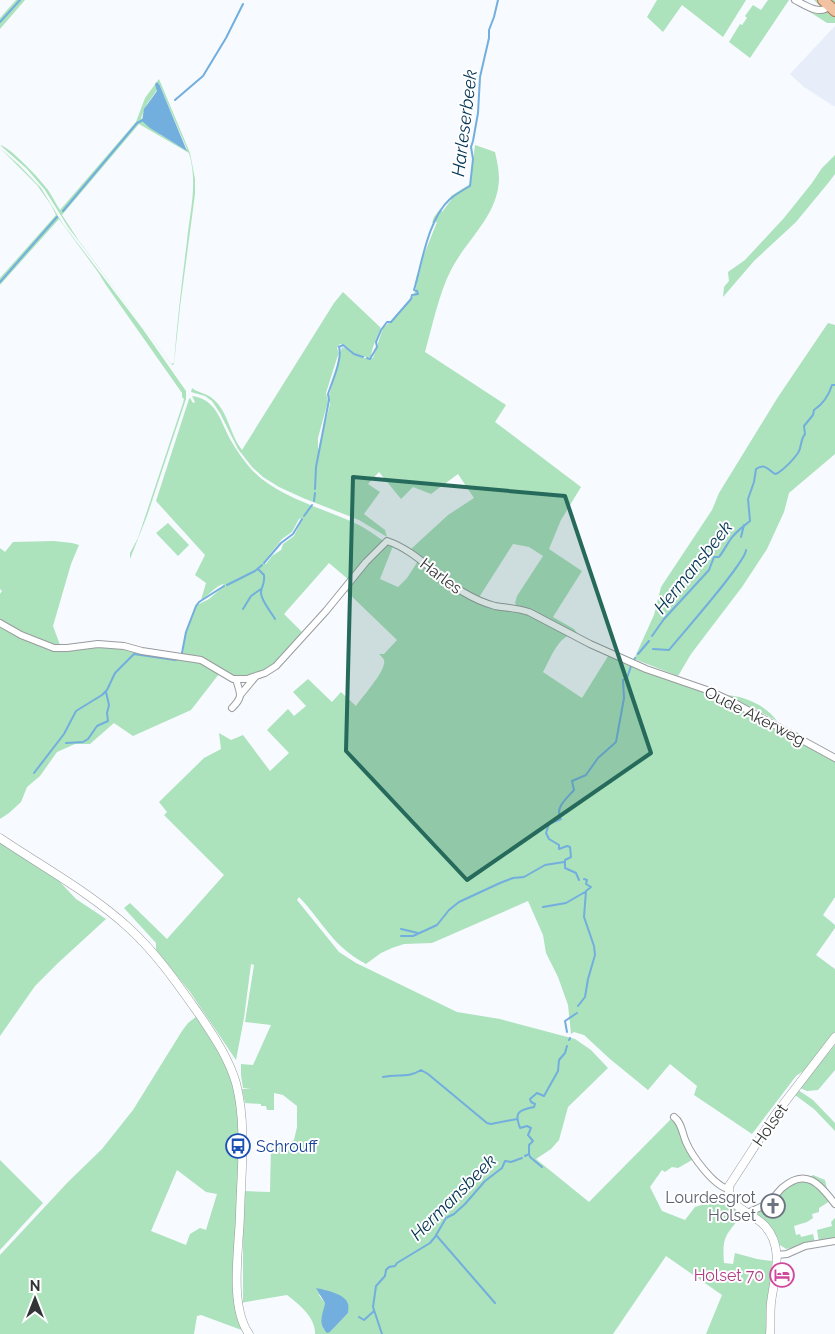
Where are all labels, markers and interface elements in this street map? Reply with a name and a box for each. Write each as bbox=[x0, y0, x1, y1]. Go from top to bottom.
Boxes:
water label: Harleserbeek bbox=[447, 68, 481, 178]
water label: Hermansbeek bbox=[649, 516, 737, 618]
street label: Harles bbox=[416, 554, 466, 598]
street label: Oude Akerweg bbox=[702, 682, 808, 750]
street label: Holset bbox=[748, 1099, 792, 1150]
bus stop icon: Schrouff bbox=[225, 1133, 251, 1159]
place label: Schrouff bbox=[256, 1137, 318, 1156]
water label: Hermansbeek bbox=[406, 1149, 501, 1244]
place label: Lourdesgrot Holset bbox=[665, 1188, 757, 1225]
church icon: Lourdesgrot Holset bbox=[760, 1193, 786, 1219]
hotel icon: Holset 70 bbox=[769, 1262, 795, 1288]
place label: Holset 70 bbox=[694, 1266, 764, 1285]
north arrow bbox=[10, 1274, 60, 1324]
text: N bbox=[30, 1278, 40, 1294]

